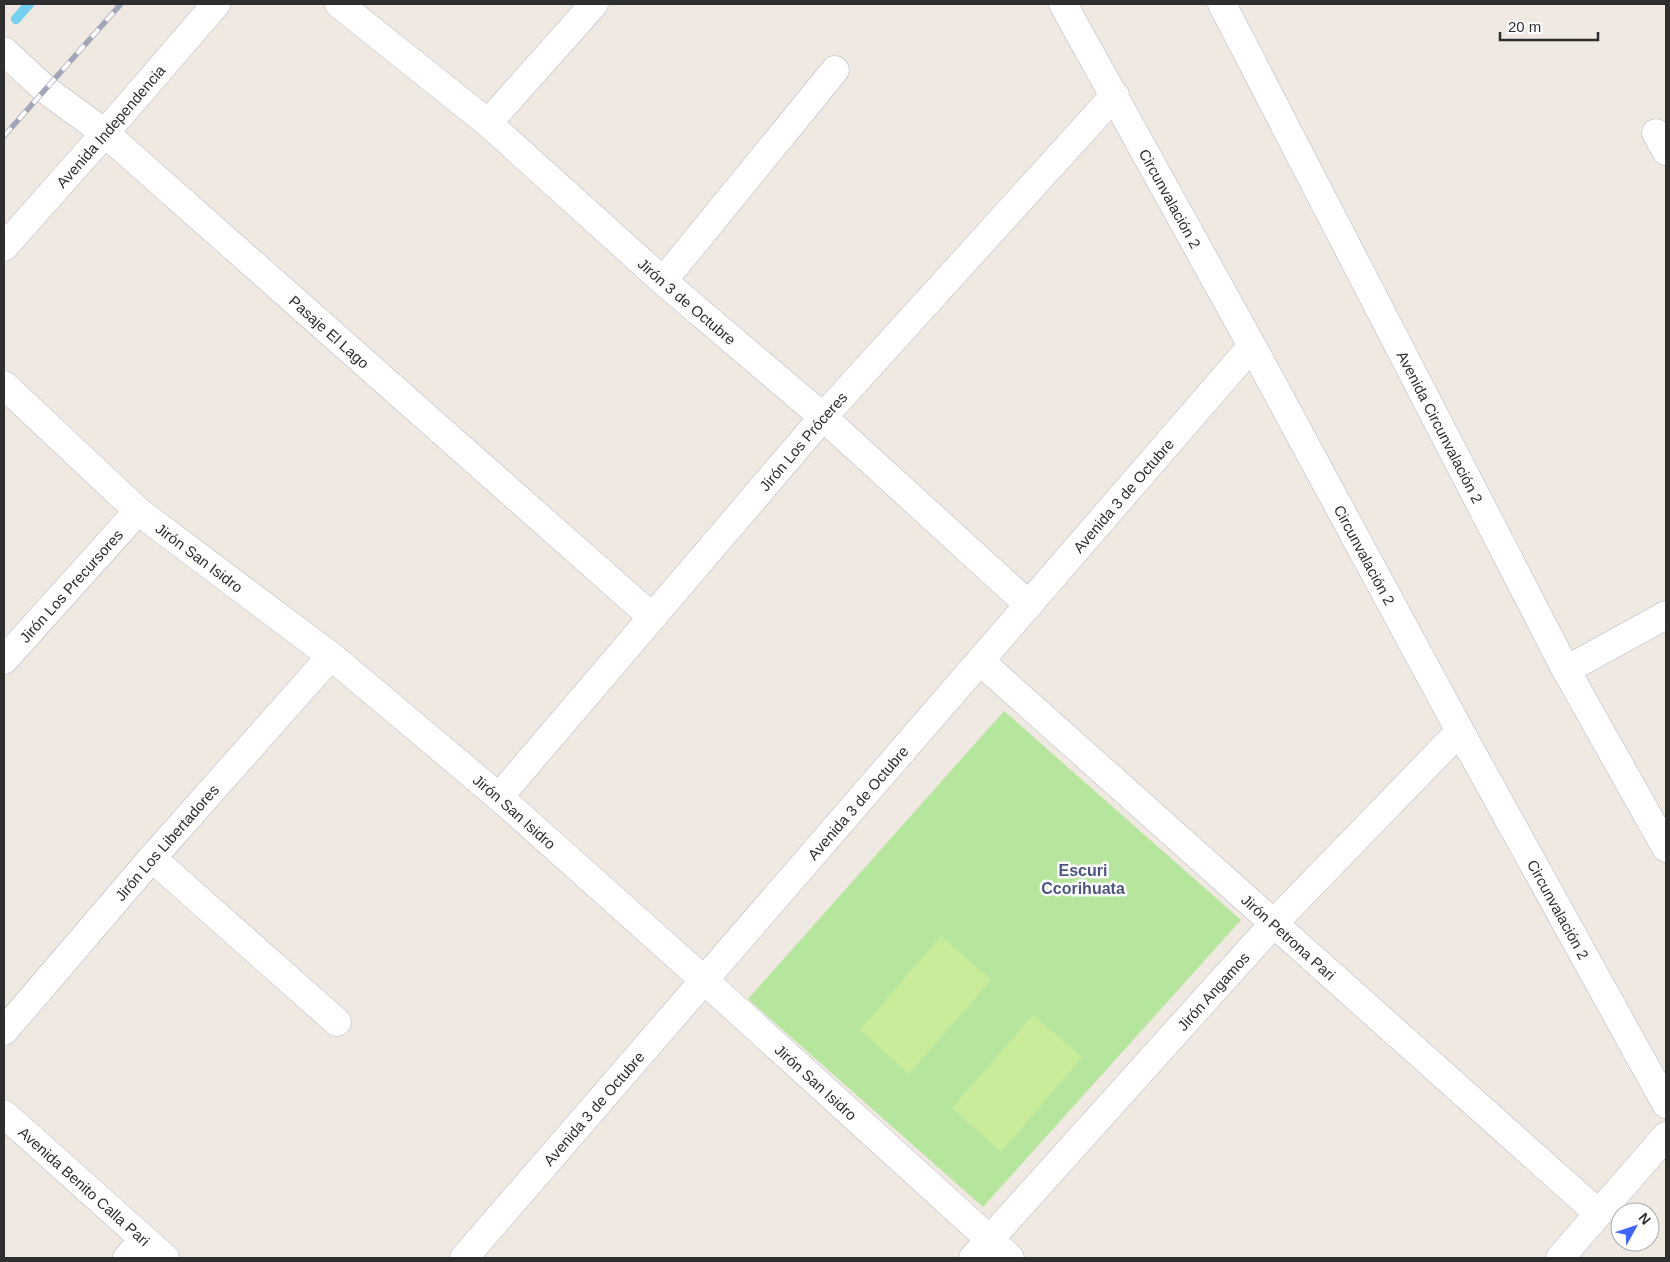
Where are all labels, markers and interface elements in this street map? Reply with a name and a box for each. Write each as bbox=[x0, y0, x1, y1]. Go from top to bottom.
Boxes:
scale bar bbox=[1500, 10, 1598, 42]
text: 20 m bbox=[1508, 18, 1541, 35]
street label: Avenida Independencia bbox=[52, 61, 169, 191]
street label: Circunvalación 2 bbox=[1136, 146, 1205, 251]
street label: Jirón 3 de Octubre bbox=[635, 254, 740, 348]
street label: Pasaje El Lago bbox=[286, 292, 373, 371]
street label: Avenida Circunvalación 2 bbox=[1394, 348, 1487, 506]
street label: Jirón Los Próceres bbox=[756, 388, 850, 494]
street label: Avenida 3 de Octubre bbox=[1069, 435, 1177, 556]
street label: Circunvalación 2 bbox=[1331, 502, 1399, 608]
street label: Jirón San Isidro bbox=[153, 519, 246, 595]
street label: Jirón Los Precursores bbox=[16, 526, 126, 646]
street label: Avenida 3 de Octubre bbox=[804, 742, 911, 863]
street label: Jirón San Isidro bbox=[470, 771, 559, 852]
street label: Jirón Los Libertadores bbox=[111, 781, 222, 904]
street label: Circunvalación 2 bbox=[1524, 857, 1593, 962]
district label: Escuri Ccorihuata bbox=[1041, 862, 1125, 897]
street label: Jirón Petrona Pari bbox=[1238, 890, 1339, 983]
street label: Jirón Angamos bbox=[1173, 948, 1252, 1034]
street label: Jirón San Isidro bbox=[772, 1041, 860, 1123]
street label: Avenida 3 de Octubre bbox=[540, 1048, 647, 1169]
street label: Avenida Benito Calla Pari bbox=[15, 1123, 154, 1249]
north arrow bbox=[1610, 1202, 1660, 1252]
text: N bbox=[1636, 1210, 1654, 1228]

